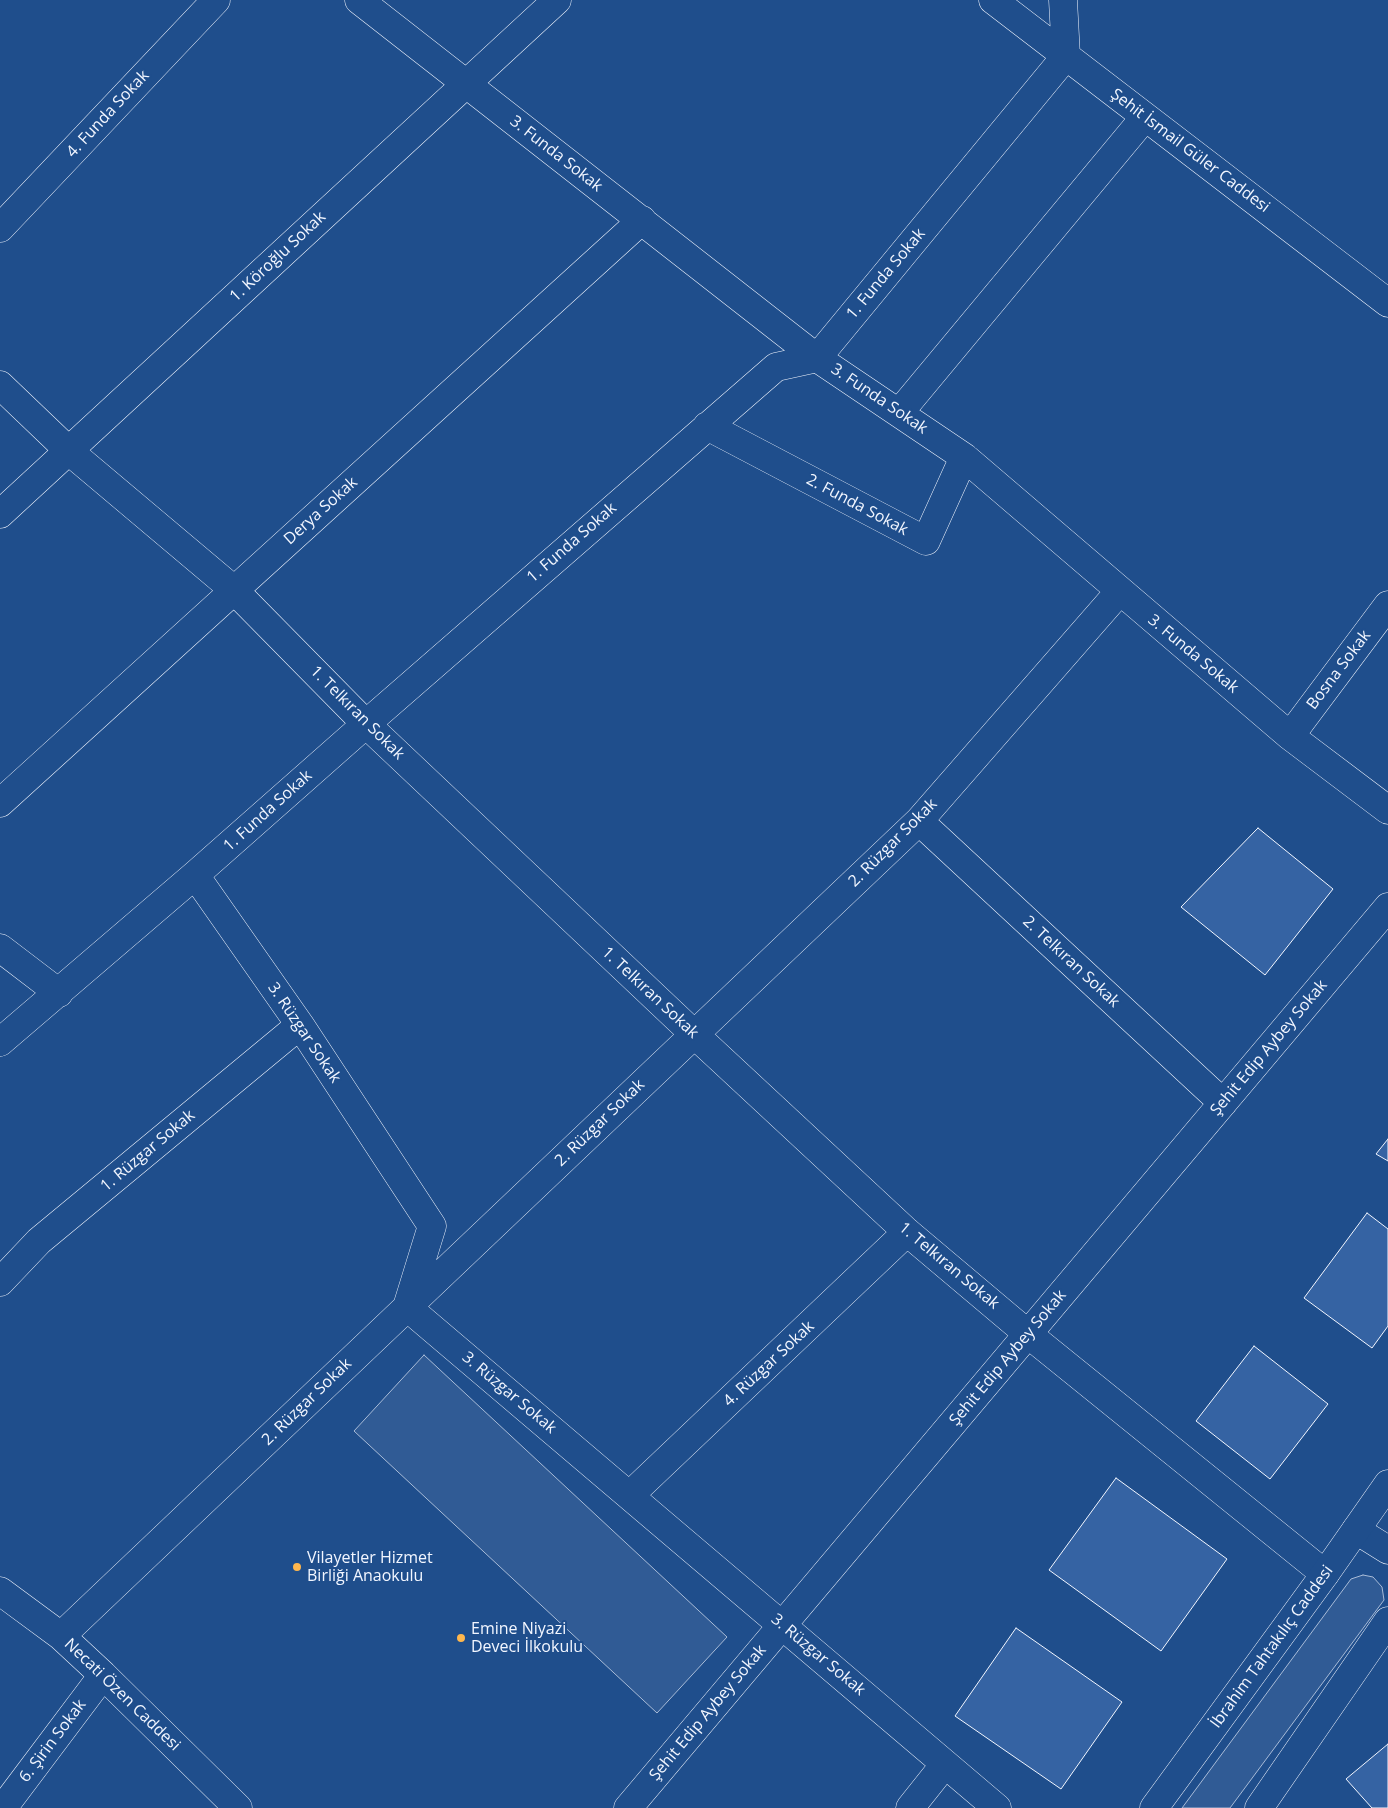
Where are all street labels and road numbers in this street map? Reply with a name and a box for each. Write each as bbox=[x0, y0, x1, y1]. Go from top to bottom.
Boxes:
street label: 4. Funda Sokak bbox=[63, 66, 153, 162]
street label: Şehit İsmail Güler Caddesi bbox=[1107, 85, 1273, 217]
street label: 3. Funda Sokak bbox=[506, 112, 606, 196]
street label: 1. Köroğlu Sokak bbox=[226, 208, 330, 306]
street label: 1. Funda Sokak bbox=[843, 225, 929, 323]
street label: 3. Funda Sokak bbox=[827, 360, 931, 438]
street label: 2. Funda Sokak bbox=[803, 470, 911, 540]
street label: Derya Sokak bbox=[280, 473, 362, 549]
street label: 1. Funda Sokak bbox=[523, 499, 621, 587]
street label: 3. Funda Sokak bbox=[1144, 611, 1242, 697]
street label: Bosna Sokak bbox=[1303, 626, 1375, 714]
street label: 1. Telkıran Sokak bbox=[306, 662, 408, 764]
street label: 1. Funda Sokak bbox=[220, 766, 316, 856]
street label: 2. Rüzgar Sokak bbox=[845, 795, 941, 891]
street label: 2. Telkıran Sokak bbox=[1019, 912, 1123, 1012]
street label: 1. Telkıran Sokak bbox=[598, 943, 702, 1043]
street label: Şehit Edip Aybey Sokak bbox=[1207, 976, 1331, 1120]
street label: 3. Rüzgar Sokak bbox=[263, 979, 345, 1087]
street label: 2. Rüzgar Sokak bbox=[551, 1075, 649, 1171]
street label: 1. Rüzgar Sokak bbox=[97, 1106, 199, 1196]
street label: 1. Telkıran Sokak bbox=[895, 1218, 1003, 1314]
street label: Şehit Edip Aybey Sokak bbox=[946, 1286, 1070, 1430]
street label: 4. Rüzgar Sokak bbox=[720, 1317, 818, 1411]
street label: 3. Rüzgar Sokak bbox=[458, 1348, 560, 1438]
street label: 2. Rüzgar Sokak bbox=[258, 1354, 356, 1450]
street label: İbrahim Tahtakılıç Caddesi bbox=[1207, 1562, 1337, 1732]
street label: 3. Rüzgar Sokak bbox=[767, 1610, 869, 1700]
street label: Necati Özen Caddesi bbox=[60, 1635, 184, 1755]
street label: Şehit Edip Aybey Sokak bbox=[646, 1641, 770, 1785]
street label: 6. Şirin Sokak bbox=[16, 1696, 90, 1786]

